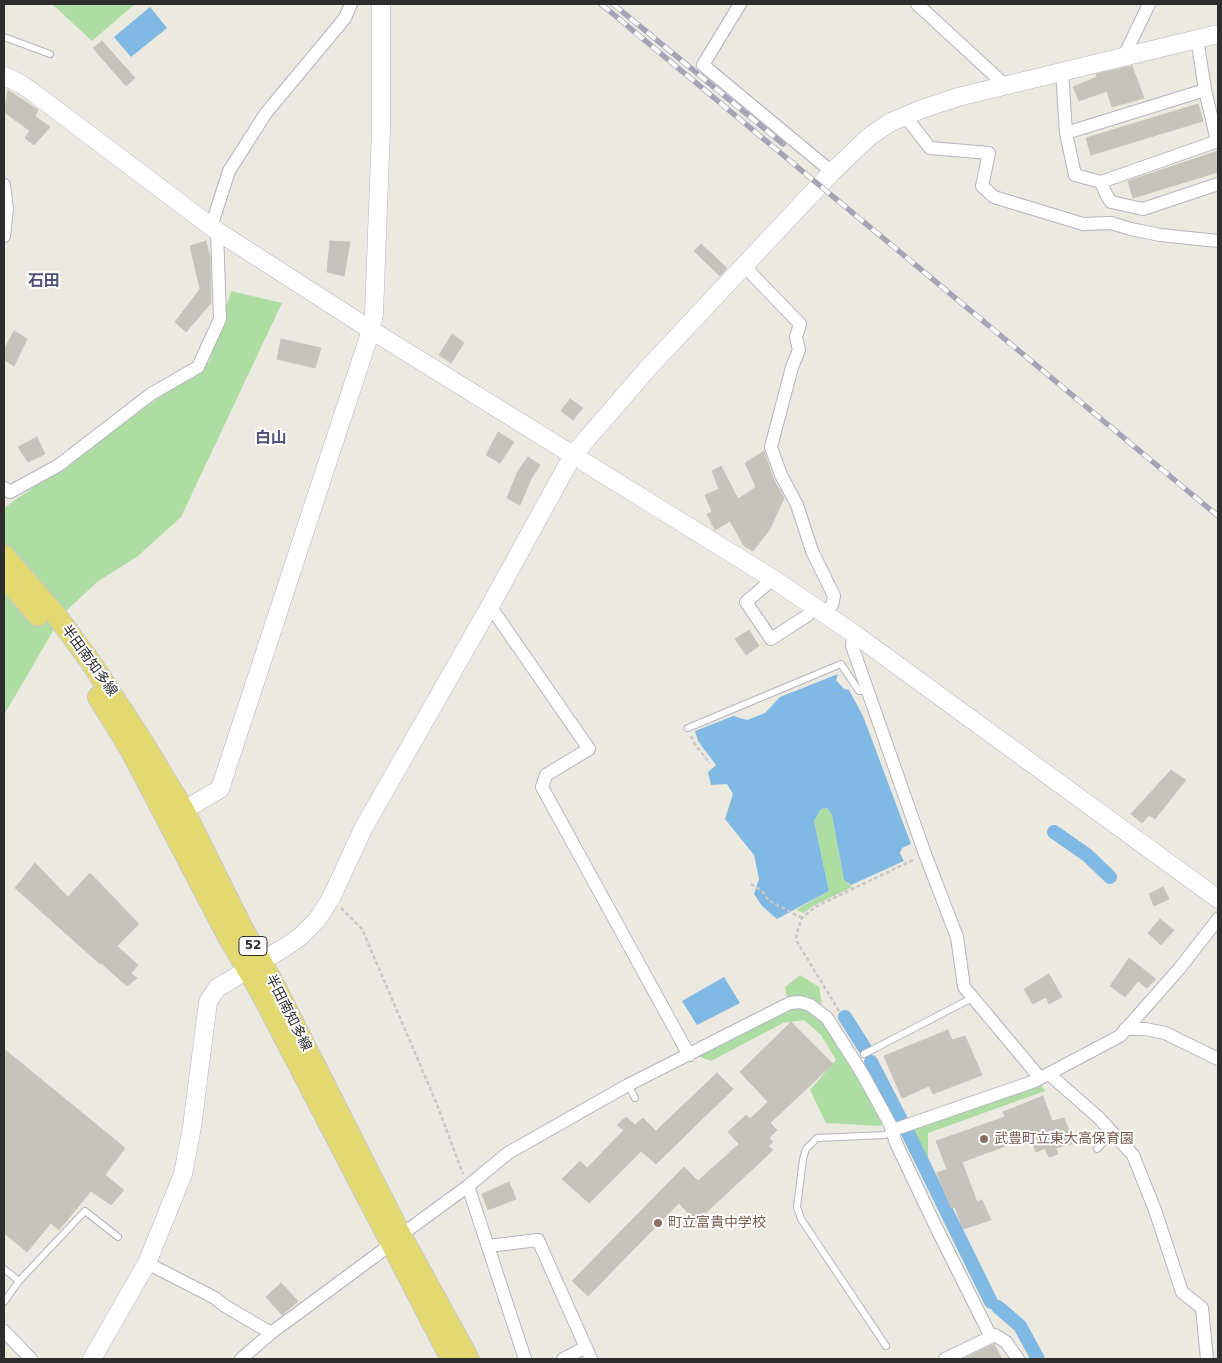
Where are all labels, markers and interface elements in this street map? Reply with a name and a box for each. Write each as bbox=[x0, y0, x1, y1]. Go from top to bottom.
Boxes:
district label: 石田 bbox=[28, 272, 60, 292]
district label: 白山 bbox=[255, 429, 287, 449]
street label: 半田南知多線 bbox=[58, 622, 120, 700]
road number: 52 bbox=[239, 936, 267, 956]
street label: 半田南知多線 bbox=[261, 972, 315, 1054]
place label: 武豊町立東大高保育園 bbox=[994, 1131, 1134, 1147]
marker: 武豊町立東大高保育園 bbox=[978, 1133, 990, 1145]
place label: 町立富貴中学校 bbox=[668, 1215, 766, 1231]
marker: 町立富貴中学校 bbox=[652, 1217, 664, 1229]

